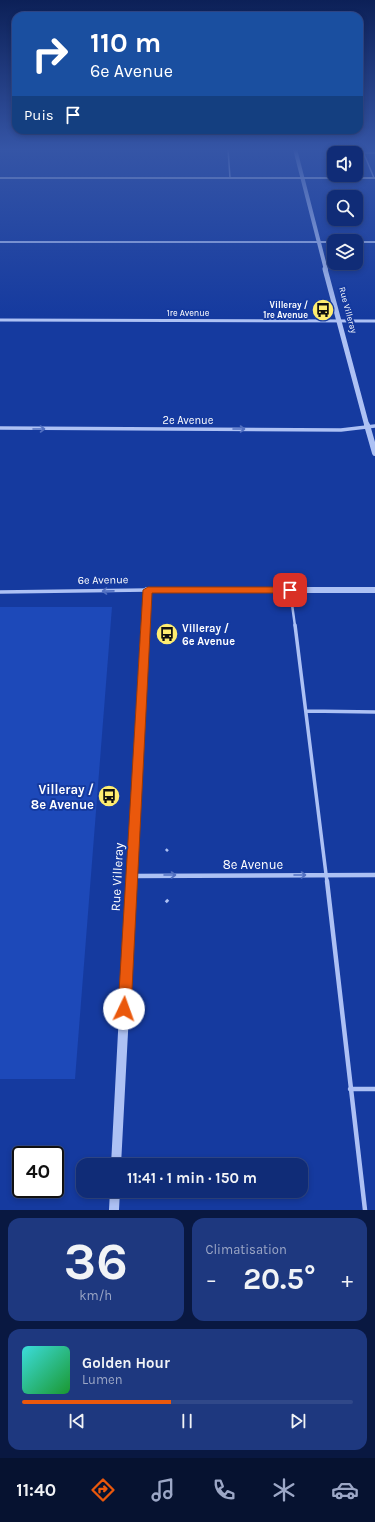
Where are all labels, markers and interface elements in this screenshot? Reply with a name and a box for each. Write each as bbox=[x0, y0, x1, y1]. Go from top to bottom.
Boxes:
text: 110 m bbox=[90, 26, 161, 59]
icon: right bbox=[24, 28, 76, 80]
text: 6e Avenue bbox=[90, 60, 173, 82]
icon: arrive bbox=[62, 104, 84, 126]
text: Puis bbox=[24, 106, 54, 124]
map controls bbox=[327, 146, 363, 270]
button: sound bbox=[327, 146, 363, 182]
button: search bbox=[327, 190, 363, 226]
button: layers bbox=[327, 234, 363, 270]
street label: Rue Villeray bbox=[337, 286, 359, 335]
bus stop icon: Villeray / 1re Avenue bbox=[310, 297, 336, 323]
place label: Villeray / 1re Avenue bbox=[263, 300, 308, 320]
street label: 1re Avenue bbox=[167, 308, 210, 318]
street label: 2e Avenue bbox=[163, 414, 214, 427]
one-way arrow bbox=[32, 425, 45, 433]
one-way arrow bbox=[232, 425, 245, 433]
street label: 6e Avenue bbox=[78, 573, 129, 587]
pin bbox=[273, 573, 307, 607]
icon: arrive bbox=[279, 579, 301, 601]
one-way arrow bbox=[102, 587, 115, 595]
bus stop icon: Villeray / 6e Avenue bbox=[154, 621, 180, 647]
place label: Villeray / 6e Avenue bbox=[182, 622, 235, 648]
place label: Villeray / 8e Avenue bbox=[31, 782, 94, 812]
bus stop icon: Villeray / 8e Avenue bbox=[96, 783, 122, 809]
street label: Rue Villeray bbox=[108, 842, 126, 912]
street label: 8e Avenue bbox=[223, 857, 284, 872]
one-way arrow bbox=[163, 871, 176, 879]
one-way arrow bbox=[293, 871, 306, 879]
position arrow bbox=[103, 988, 145, 1030]
speed limit sign: 40 bbox=[12, 1146, 64, 1198]
text: 11:41 · 1 min · 150 m bbox=[127, 1169, 257, 1187]
text: 36 bbox=[64, 1231, 128, 1292]
text: Climatisation bbox=[206, 1242, 287, 1257]
text: 20.5° bbox=[243, 1261, 316, 1297]
text: − bbox=[206, 1267, 217, 1293]
text: + bbox=[341, 1267, 353, 1293]
text: km/h bbox=[79, 1288, 112, 1303]
text: Golden Hour bbox=[82, 1354, 170, 1372]
text: Lumen bbox=[82, 1372, 123, 1387]
icon: previous bbox=[66, 1410, 88, 1432]
icon: pause bbox=[176, 1410, 198, 1432]
icon: next bbox=[287, 1410, 309, 1432]
icon: directions bbox=[89, 1476, 117, 1504]
icon: music bbox=[149, 1476, 177, 1504]
icon: phone bbox=[210, 1476, 238, 1504]
icon: climate bbox=[270, 1476, 298, 1504]
icon: car bbox=[331, 1476, 359, 1504]
text: 11:40 bbox=[16, 1479, 56, 1501]

